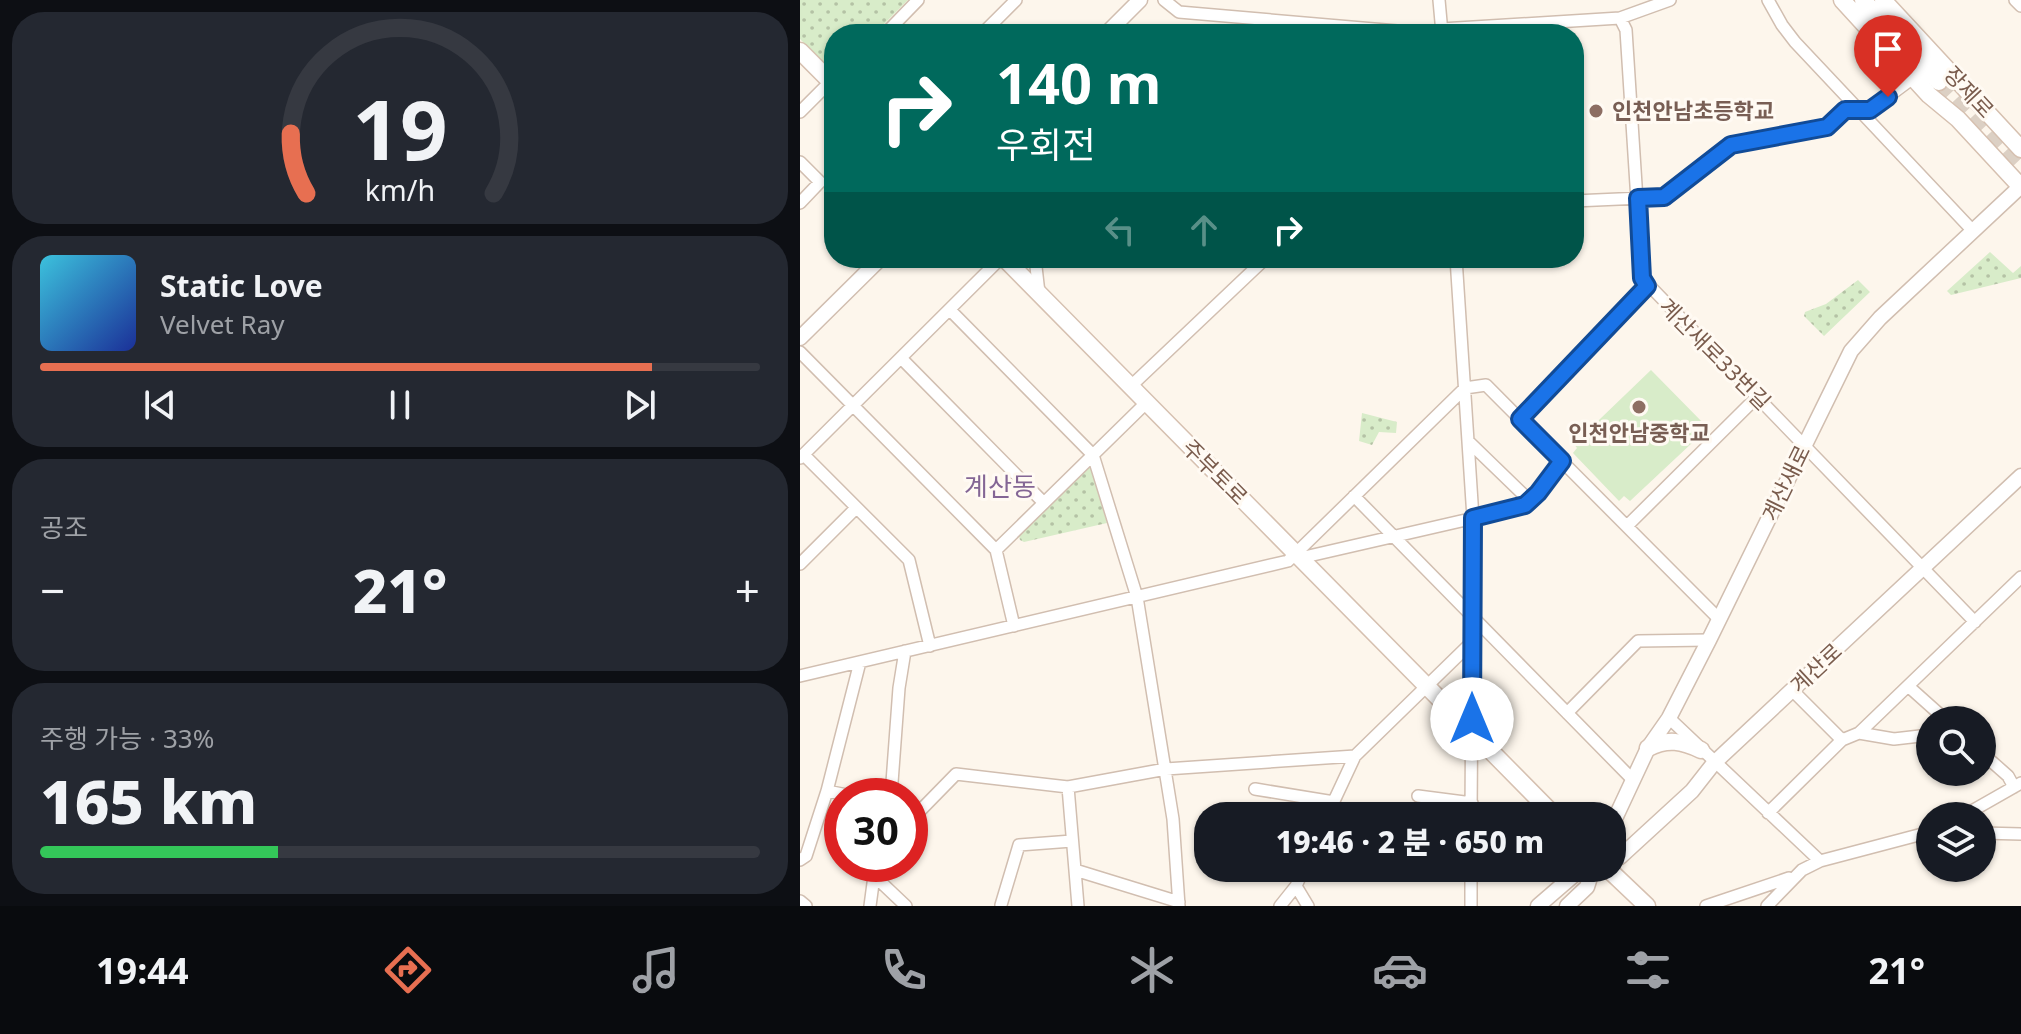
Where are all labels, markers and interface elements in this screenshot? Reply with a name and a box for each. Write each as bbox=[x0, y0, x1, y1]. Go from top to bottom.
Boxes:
pin bbox=[1854, 15, 1922, 97]
icon: arrive bbox=[1866, 27, 1910, 71]
text: 140 m bbox=[996, 44, 1161, 120]
icon: right bbox=[864, 56, 968, 160]
street label: 장제로 bbox=[1938, 59, 2001, 124]
text: 19 bbox=[352, 70, 448, 183]
place label: 인천안남초등학교 bbox=[1612, 95, 1774, 125]
marker: 인천안남초등학교 bbox=[1587, 102, 1605, 120]
text: 우회전 bbox=[996, 120, 1095, 169]
text: km/h bbox=[365, 170, 435, 209]
icon: left bbox=[1098, 208, 1142, 252]
icon: ahead bbox=[1182, 208, 1226, 252]
icon: right bbox=[1266, 208, 1310, 252]
text: Static Love bbox=[160, 265, 323, 306]
street label: 계산새로33번길 bbox=[1653, 291, 1778, 416]
text: Velvet Ray bbox=[160, 306, 285, 342]
icon: previous bbox=[138, 383, 182, 427]
icon: pause bbox=[378, 383, 422, 427]
icon: next bbox=[618, 383, 662, 427]
marker: 인천안남중학교 bbox=[1630, 398, 1648, 416]
place label: 인천안남중학교 bbox=[1568, 417, 1710, 447]
street label: 주부토로 bbox=[1176, 432, 1255, 511]
street label: 계산새로 bbox=[1754, 440, 1816, 526]
district label: 계산동 bbox=[964, 468, 1036, 504]
text: 공조 bbox=[40, 509, 88, 545]
text: 21° bbox=[353, 549, 447, 631]
text: − bbox=[40, 560, 65, 620]
text: + bbox=[735, 560, 760, 620]
street label: 계산로 bbox=[1783, 636, 1848, 699]
position arrow bbox=[1430, 677, 1514, 761]
map controls bbox=[1916, 706, 1996, 882]
button: search bbox=[1916, 706, 1996, 786]
text: 주행 가능 · 33% bbox=[40, 720, 214, 756]
text: 165 km bbox=[40, 760, 257, 842]
speed limit sign: 30 bbox=[824, 778, 928, 882]
button: layers bbox=[1916, 802, 1996, 882]
text: 19:46 · 2 분 · 650 m bbox=[1276, 821, 1544, 862]
icon: directions bbox=[380, 942, 436, 998]
icon: music bbox=[628, 942, 684, 998]
icon: phone bbox=[876, 942, 932, 998]
icon: climate bbox=[1124, 942, 1180, 998]
icon: car bbox=[1372, 942, 1428, 998]
icon: filters bbox=[1620, 942, 1676, 998]
text: 19:44 bbox=[96, 946, 188, 995]
text: 21° bbox=[1868, 946, 1925, 995]

